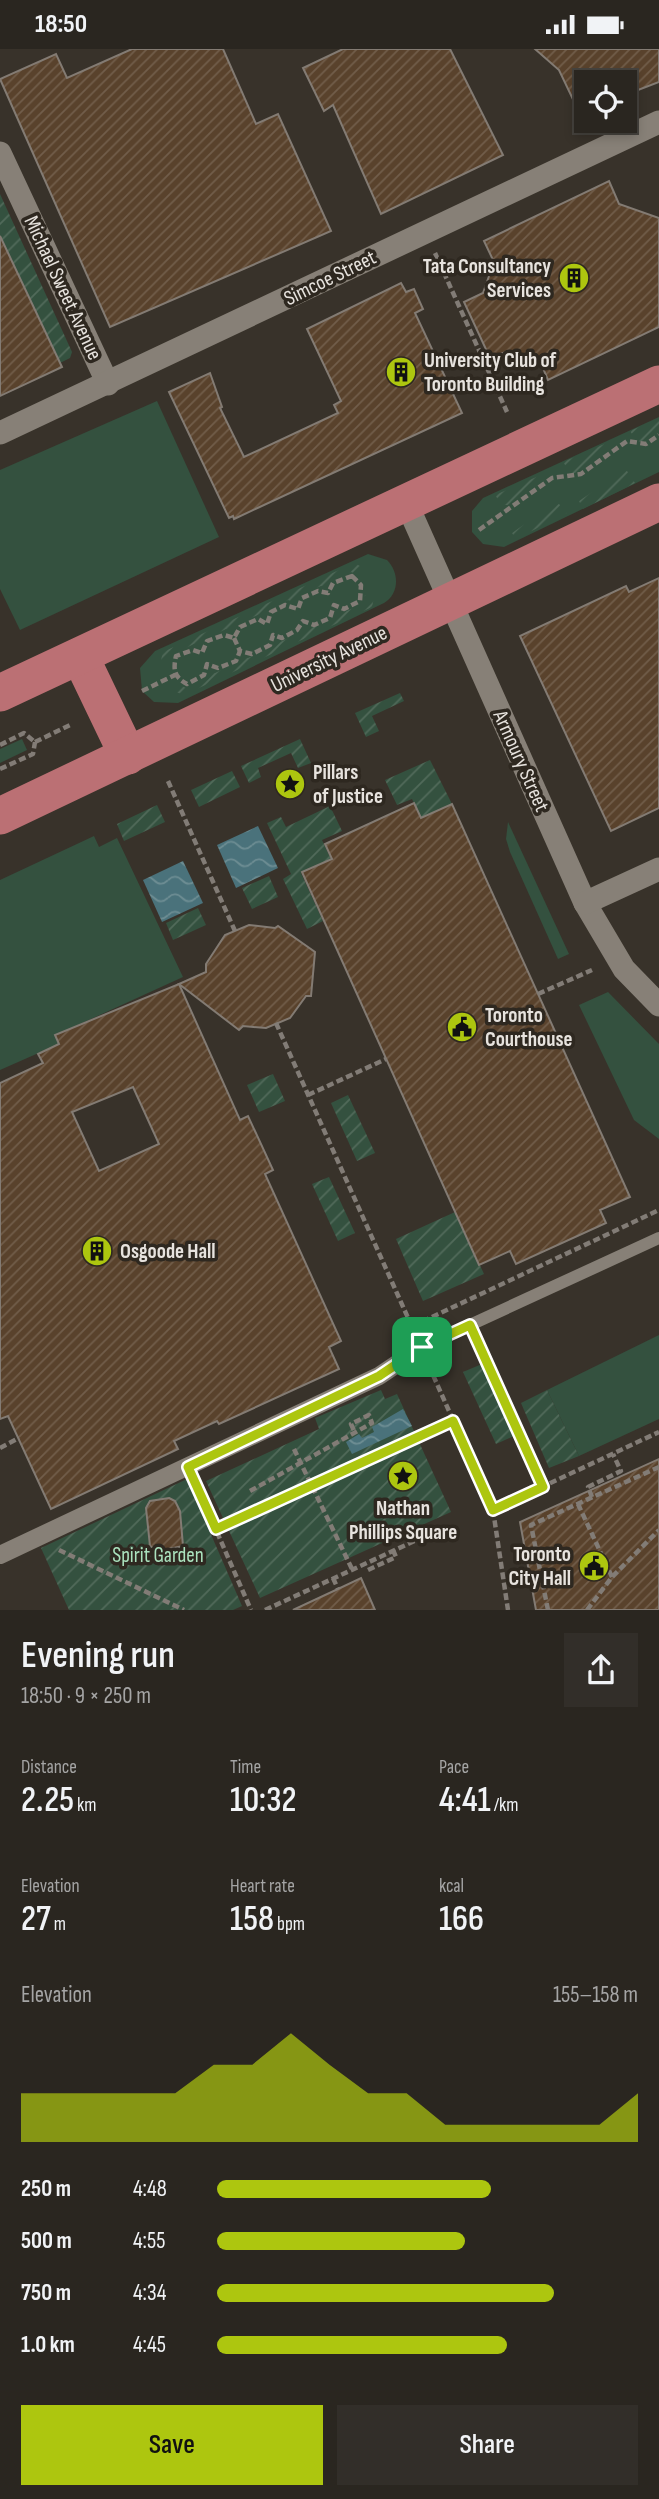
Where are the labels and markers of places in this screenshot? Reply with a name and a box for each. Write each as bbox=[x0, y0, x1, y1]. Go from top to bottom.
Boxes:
place label: Tata Consultancy Services bbox=[423, 254, 551, 303]
building icon: Tata Consultancy Services bbox=[557, 261, 591, 295]
place label: University Club of Toronto Building bbox=[424, 348, 557, 397]
building icon: University Club of Toronto Building bbox=[384, 355, 418, 389]
place label: Pillars of Justice bbox=[313, 760, 383, 809]
place icon: Pillars of Justice bbox=[273, 767, 307, 801]
place label: Toronto Courthouse bbox=[485, 1003, 572, 1052]
public building icon: Toronto Courthouse bbox=[445, 1010, 479, 1044]
building icon: Osgoode Hall bbox=[80, 1234, 114, 1268]
place label: Osgoode Hall bbox=[120, 1239, 216, 1264]
pin bbox=[392, 1317, 452, 1377]
place icon: Nathan Phillips Square bbox=[386, 1459, 420, 1493]
place label: Nathan Phillips Square bbox=[349, 1496, 457, 1545]
place label: Toronto City Hall bbox=[509, 1542, 571, 1591]
public building icon: Toronto City Hall bbox=[577, 1549, 611, 1583]

